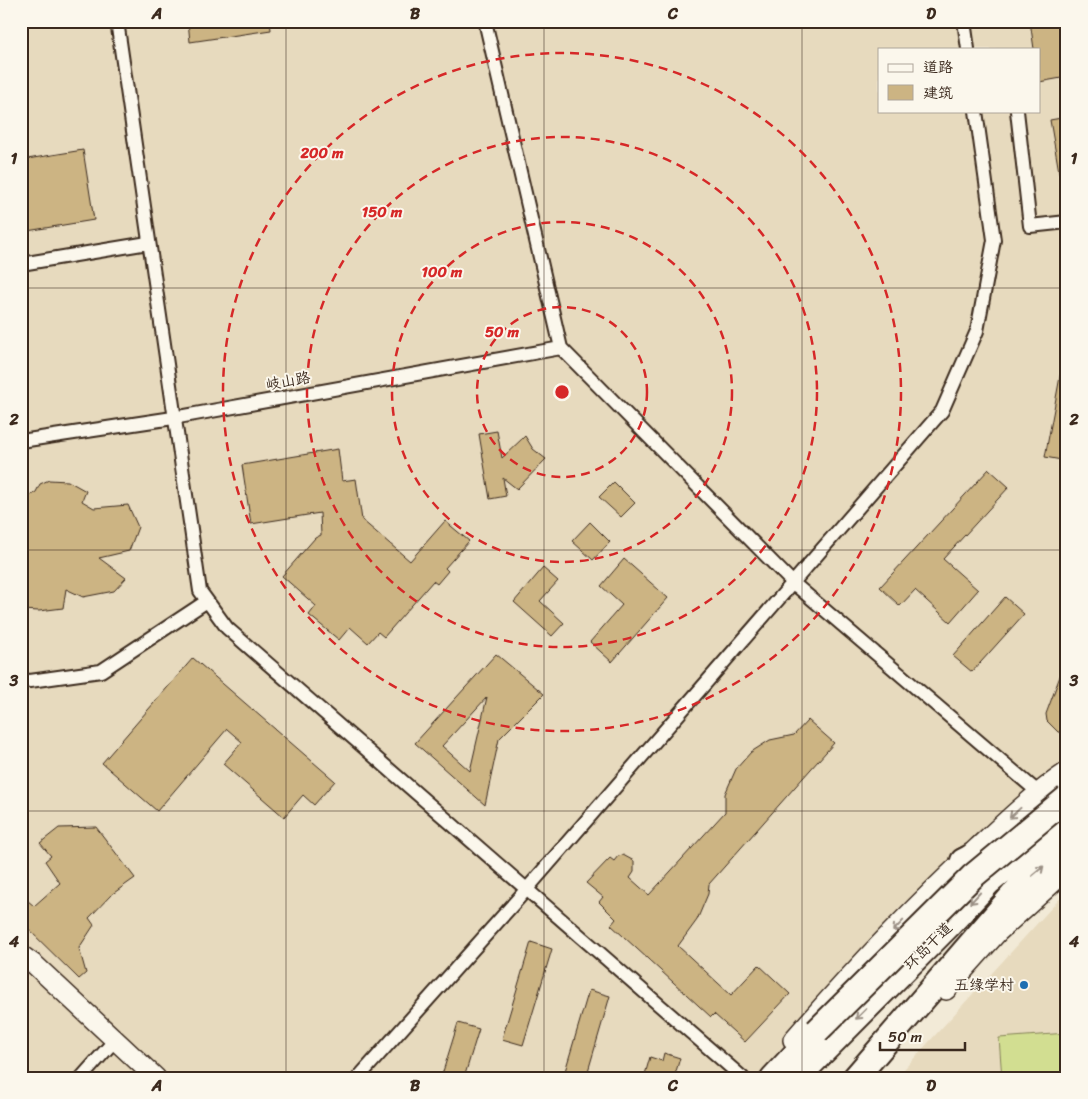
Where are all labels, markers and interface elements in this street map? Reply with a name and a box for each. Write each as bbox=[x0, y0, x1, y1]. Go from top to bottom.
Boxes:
text: A bbox=[151, 0, 162, 28]
text: B bbox=[410, 0, 421, 28]
text: C bbox=[667, 0, 679, 28]
text: D bbox=[926, 0, 936, 28]
legend bbox=[878, 48, 1040, 112]
text: 道路 bbox=[923, 54, 953, 80]
text: 建筑 bbox=[923, 80, 953, 106]
text: 200 m bbox=[299, 140, 344, 166]
text: 1 bbox=[11, 144, 18, 173]
text: 1 bbox=[1071, 144, 1078, 173]
text: 150 m bbox=[362, 199, 403, 225]
text: 100 m bbox=[422, 259, 463, 285]
text: 50 m bbox=[485, 319, 520, 345]
street label: 岐山路 bbox=[264, 364, 312, 398]
centre of rings bbox=[553, 383, 571, 401]
text: 2 bbox=[8, 405, 19, 434]
text: 2 bbox=[1068, 405, 1079, 434]
text: 3 bbox=[9, 666, 19, 695]
text: 3 bbox=[1069, 666, 1079, 695]
one-way arrow bbox=[1008, 807, 1021, 819]
one-way arrow bbox=[1032, 866, 1045, 877]
one-way arrow bbox=[969, 891, 981, 904]
street label: 环岛干道 bbox=[898, 916, 958, 976]
one-way arrow bbox=[892, 920, 904, 932]
text: 4 bbox=[8, 927, 19, 956]
text: 4 bbox=[1068, 927, 1079, 956]
place label: 五缘学村 bbox=[954, 972, 1014, 998]
marker: 五缘学村 bbox=[1018, 979, 1030, 991]
one-way arrow bbox=[855, 1008, 867, 1020]
scale bar bbox=[880, 1019, 966, 1051]
text: 50 m bbox=[888, 1024, 923, 1050]
text: A bbox=[151, 1071, 162, 1099]
text: B bbox=[410, 1071, 421, 1099]
text: C bbox=[667, 1071, 679, 1099]
text: D bbox=[926, 1071, 936, 1099]

